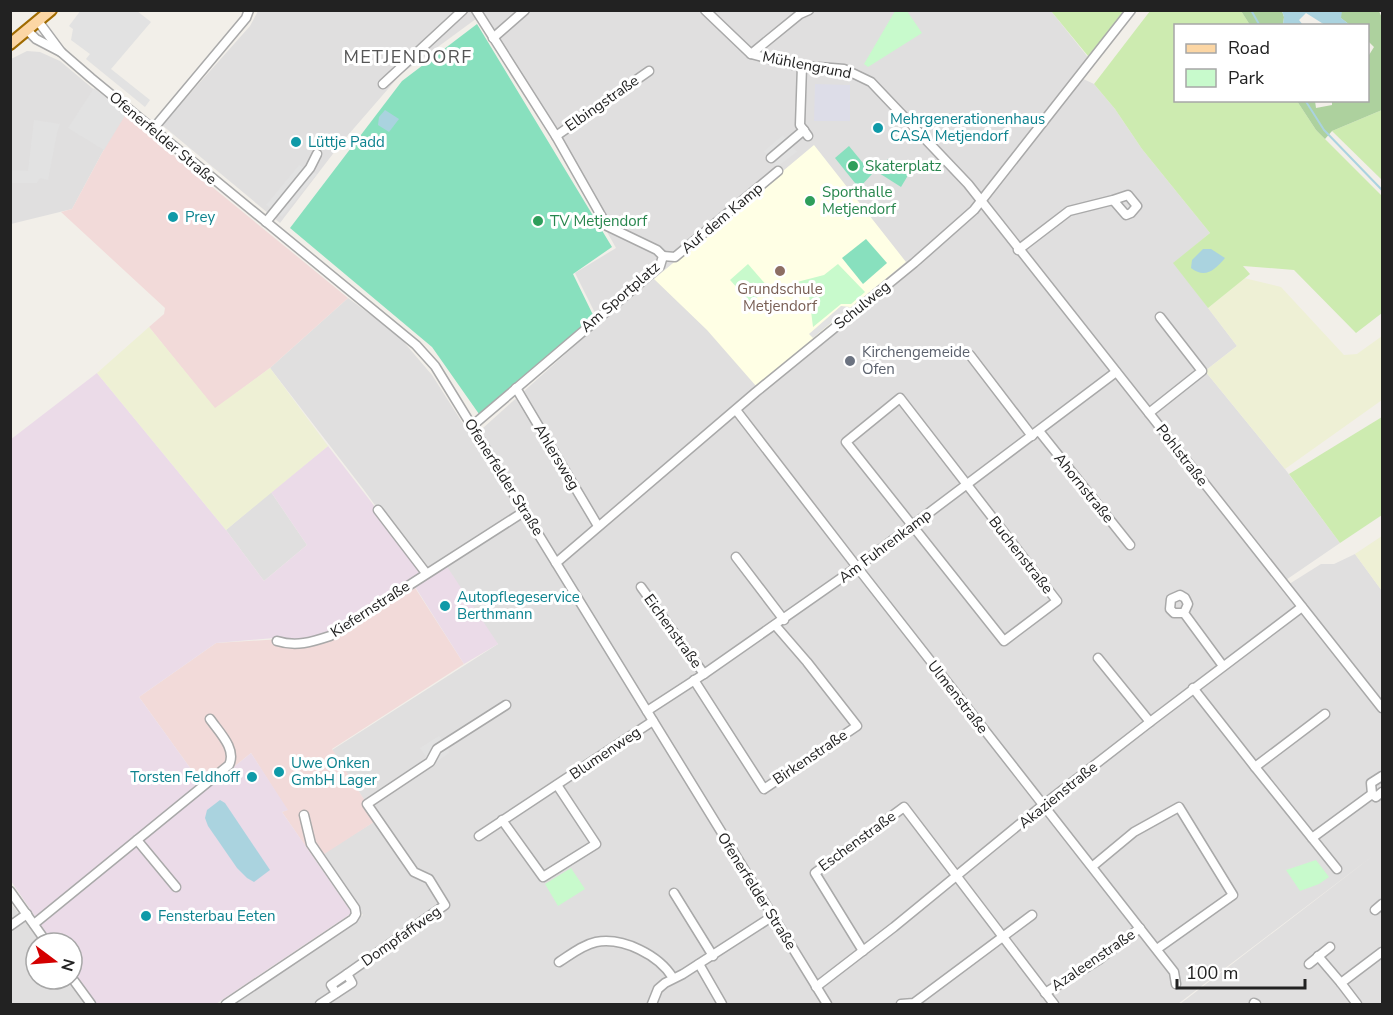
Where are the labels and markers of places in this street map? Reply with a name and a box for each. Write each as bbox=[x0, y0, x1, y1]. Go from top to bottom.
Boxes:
place label: Mehrgenerationenhaus CASA Metjendorf bbox=[890, 109, 1045, 146]
marker: Mehrgenerationenhaus CASA Metjendorf bbox=[871, 121, 885, 135]
place label: Lüttje Padd bbox=[308, 132, 385, 152]
marker: Lüttje Padd bbox=[289, 135, 303, 149]
place label: Skaterplatz bbox=[865, 156, 942, 176]
marker: Skaterplatz bbox=[846, 159, 860, 173]
place label: Sporthalle Metjendorf bbox=[822, 182, 897, 219]
marker: Sporthalle Metjendorf bbox=[803, 194, 817, 208]
place label: Prey bbox=[185, 207, 216, 227]
marker: Prey bbox=[166, 210, 180, 224]
place label: TV Metjendorf bbox=[550, 211, 648, 231]
marker: TV Metjendorf bbox=[531, 214, 545, 228]
marker: Grundschule Metjendorf bbox=[773, 264, 787, 278]
place label: Grundschule Metjendorf bbox=[737, 279, 823, 316]
place label: Kirchengemeide Ofen bbox=[862, 342, 970, 379]
marker: Kirchengemeide Ofen bbox=[843, 354, 857, 368]
place label: Autopflegeservice Berthmann bbox=[457, 587, 580, 624]
marker: Autopflegeservice Berthmann bbox=[438, 599, 452, 613]
place label: Uwe Onken GmbH Lager bbox=[291, 753, 378, 790]
marker: Uwe Onken GmbH Lager bbox=[272, 765, 286, 779]
place label: Torsten Feldhoff bbox=[130, 767, 241, 787]
marker: Torsten Feldhoff bbox=[245, 770, 259, 784]
place label: Fensterbau Eeten bbox=[158, 906, 275, 926]
marker: Fensterbau Eeten bbox=[139, 909, 153, 923]

